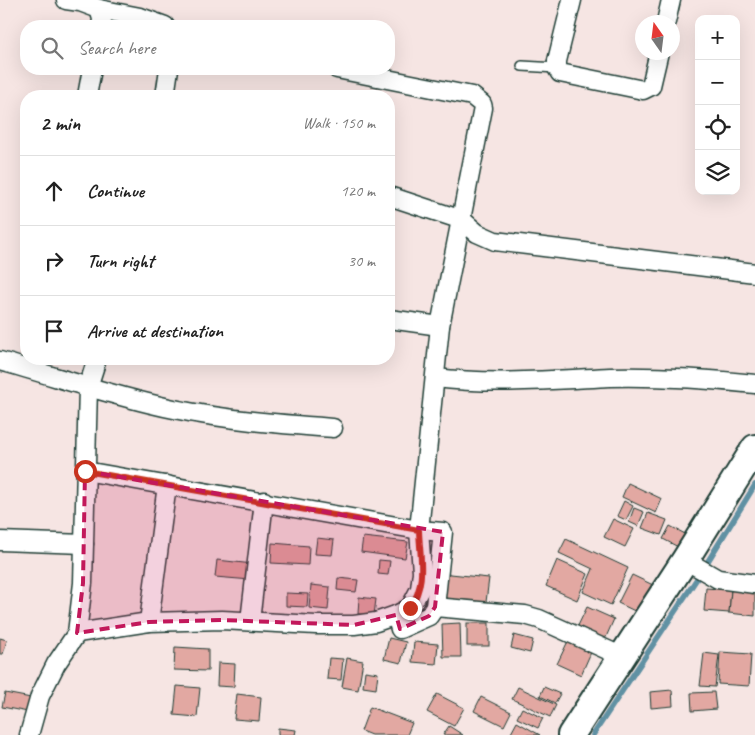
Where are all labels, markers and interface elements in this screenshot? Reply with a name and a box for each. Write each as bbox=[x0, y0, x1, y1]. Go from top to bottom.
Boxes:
north arrow bbox=[635, 15, 680, 60]
map controls bbox=[695, 15, 740, 195]
button: + bbox=[695, 15, 740, 60]
search box bbox=[20, 20, 395, 75]
icon: search bbox=[38, 34, 66, 62]
text: Search here bbox=[78, 36, 155, 60]
button: − bbox=[695, 60, 740, 105]
button: locate bbox=[695, 105, 740, 150]
text: 2 min bbox=[40, 110, 80, 136]
text: Walk · 150 m bbox=[303, 113, 375, 133]
button: layers bbox=[695, 150, 740, 195]
icon: ahead bbox=[40, 177, 68, 205]
text: Continue bbox=[87, 179, 144, 203]
text: 120 m bbox=[341, 181, 375, 201]
icon: right bbox=[40, 247, 68, 275]
text: Turn right bbox=[87, 249, 154, 273]
text: 30 m bbox=[348, 251, 375, 271]
icon: arrive bbox=[40, 317, 68, 345]
text: Arrive at destination bbox=[87, 319, 223, 343]
route start bbox=[74, 460, 97, 483]
route end bbox=[399, 597, 422, 620]

